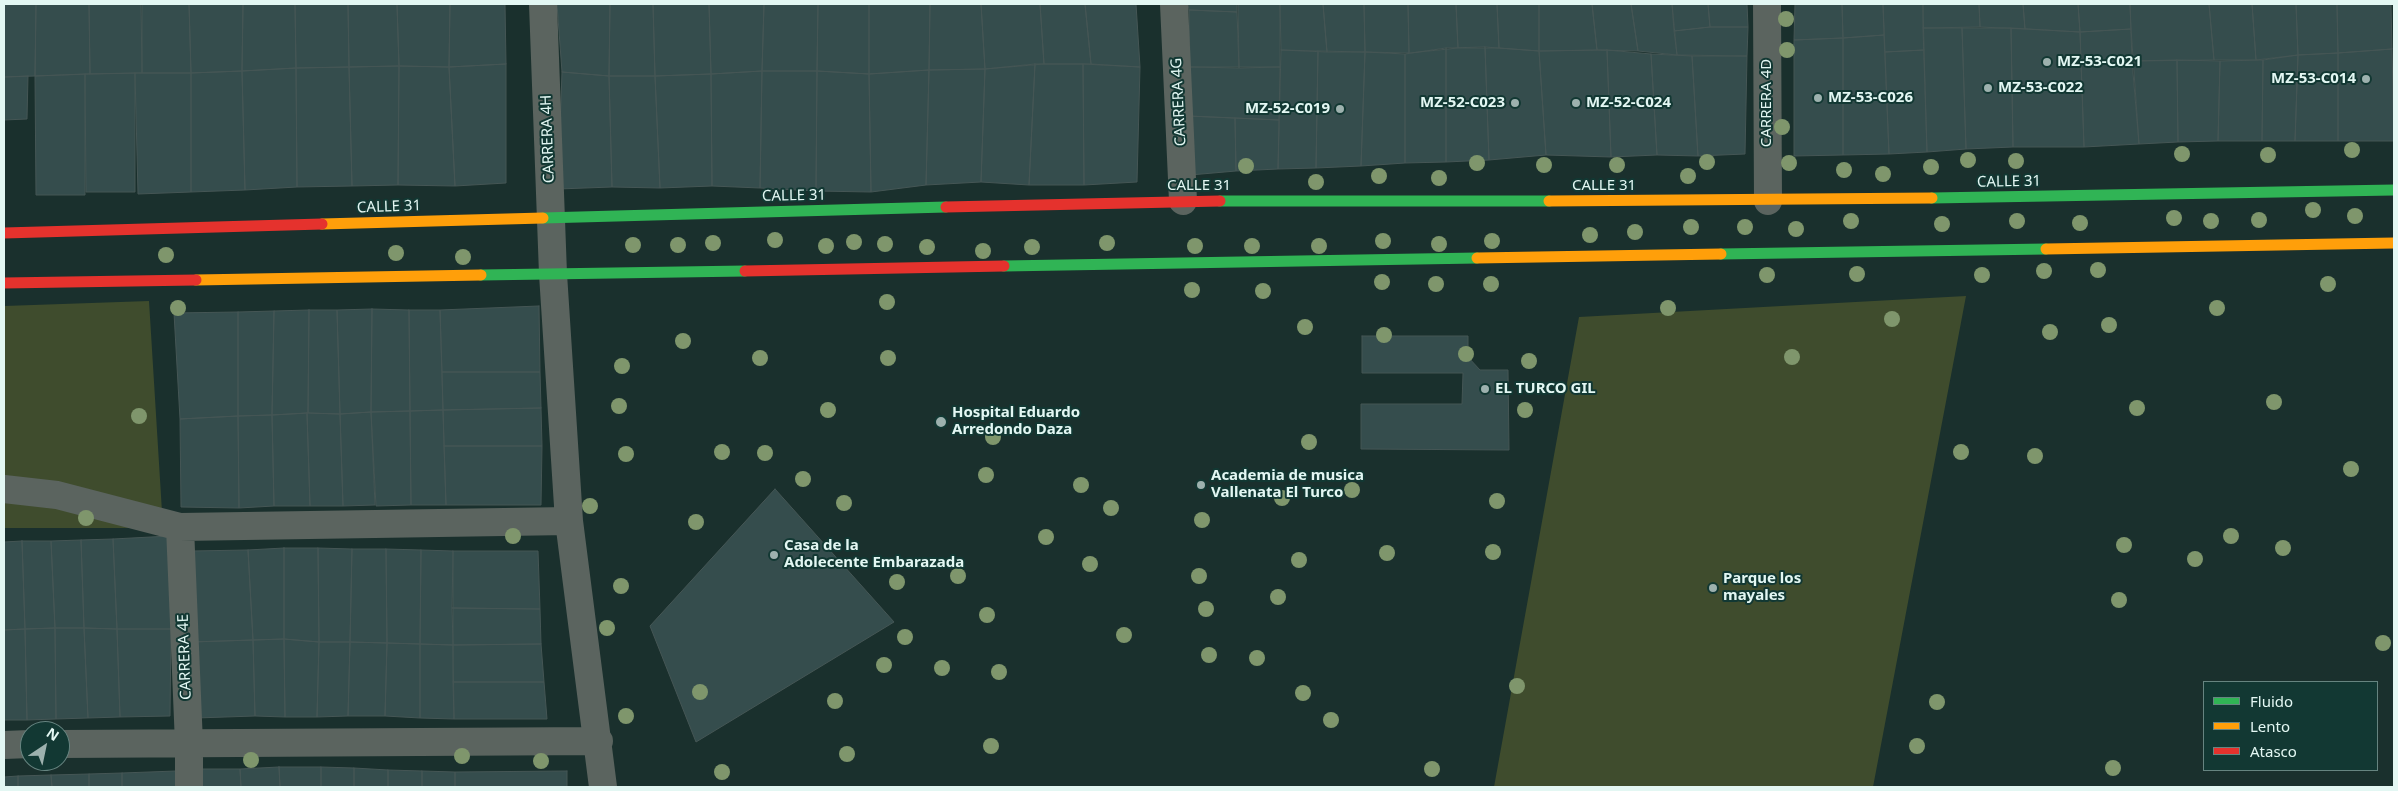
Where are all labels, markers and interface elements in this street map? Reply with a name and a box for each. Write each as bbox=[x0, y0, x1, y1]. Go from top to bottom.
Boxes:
place label: MZ-53-C021 bbox=[2057, 53, 2142, 71]
marker: MZ-53-C021 bbox=[2041, 56, 2053, 68]
street label: CARRERA 4G bbox=[1168, 57, 1190, 147]
street label: CARRERA 4D bbox=[1758, 59, 1776, 147]
place label: MZ-53-C014 bbox=[2271, 70, 2356, 88]
marker: MZ-53-C014 bbox=[2360, 73, 2372, 85]
place label: MZ-53-C022 bbox=[1998, 79, 2083, 97]
marker: MZ-53-C022 bbox=[1982, 82, 1994, 94]
place label: MZ-53-C026 bbox=[1828, 89, 1913, 107]
marker: MZ-53-C026 bbox=[1812, 92, 1824, 104]
street label: CARRERA 4H bbox=[537, 94, 559, 184]
place label: MZ-52-C023 bbox=[1420, 94, 1505, 112]
place label: MZ-52-C024 bbox=[1586, 94, 1671, 112]
marker: MZ-52-C023 bbox=[1509, 97, 1521, 109]
marker: MZ-52-C024 bbox=[1570, 97, 1582, 109]
place label: MZ-52-C019 bbox=[1245, 100, 1330, 118]
marker: MZ-52-C019 bbox=[1334, 103, 1346, 115]
street label: CALLE 31 bbox=[1977, 172, 2041, 192]
street label: CALLE 31 bbox=[1167, 177, 1231, 195]
street label: CALLE 31 bbox=[1572, 177, 1636, 195]
street label: CALLE 31 bbox=[762, 186, 826, 206]
street label: CALLE 31 bbox=[357, 197, 421, 217]
place label: EL TURCO GIL bbox=[1495, 380, 1596, 398]
marker: EL TURCO GIL bbox=[1479, 383, 1491, 395]
place label: Hospital Eduardo Arredondo Daza bbox=[952, 404, 1080, 439]
marker: Hospital Eduardo Arredondo Daza bbox=[934, 415, 948, 429]
place label: Academia de musica Vallenata El Turco bbox=[1211, 467, 1364, 502]
marker: Academia de musica Vallenata El Turco bbox=[1195, 479, 1207, 491]
place label: Casa de la Adolecente Embarazada bbox=[784, 537, 964, 572]
marker: Casa de la Adolecente Embarazada bbox=[768, 549, 780, 561]
place label: Parque los mayales bbox=[1723, 570, 1801, 605]
marker: Parque los mayales bbox=[1707, 582, 1719, 594]
street label: CARRERA 4E bbox=[175, 614, 195, 700]
legend bbox=[2203, 681, 2378, 771]
text: Fluido bbox=[2250, 691, 2293, 711]
text: Lento bbox=[2250, 716, 2290, 736]
north arrow bbox=[20, 721, 70, 771]
text: N bbox=[43, 723, 63, 745]
text: Atasco bbox=[2250, 741, 2297, 761]

